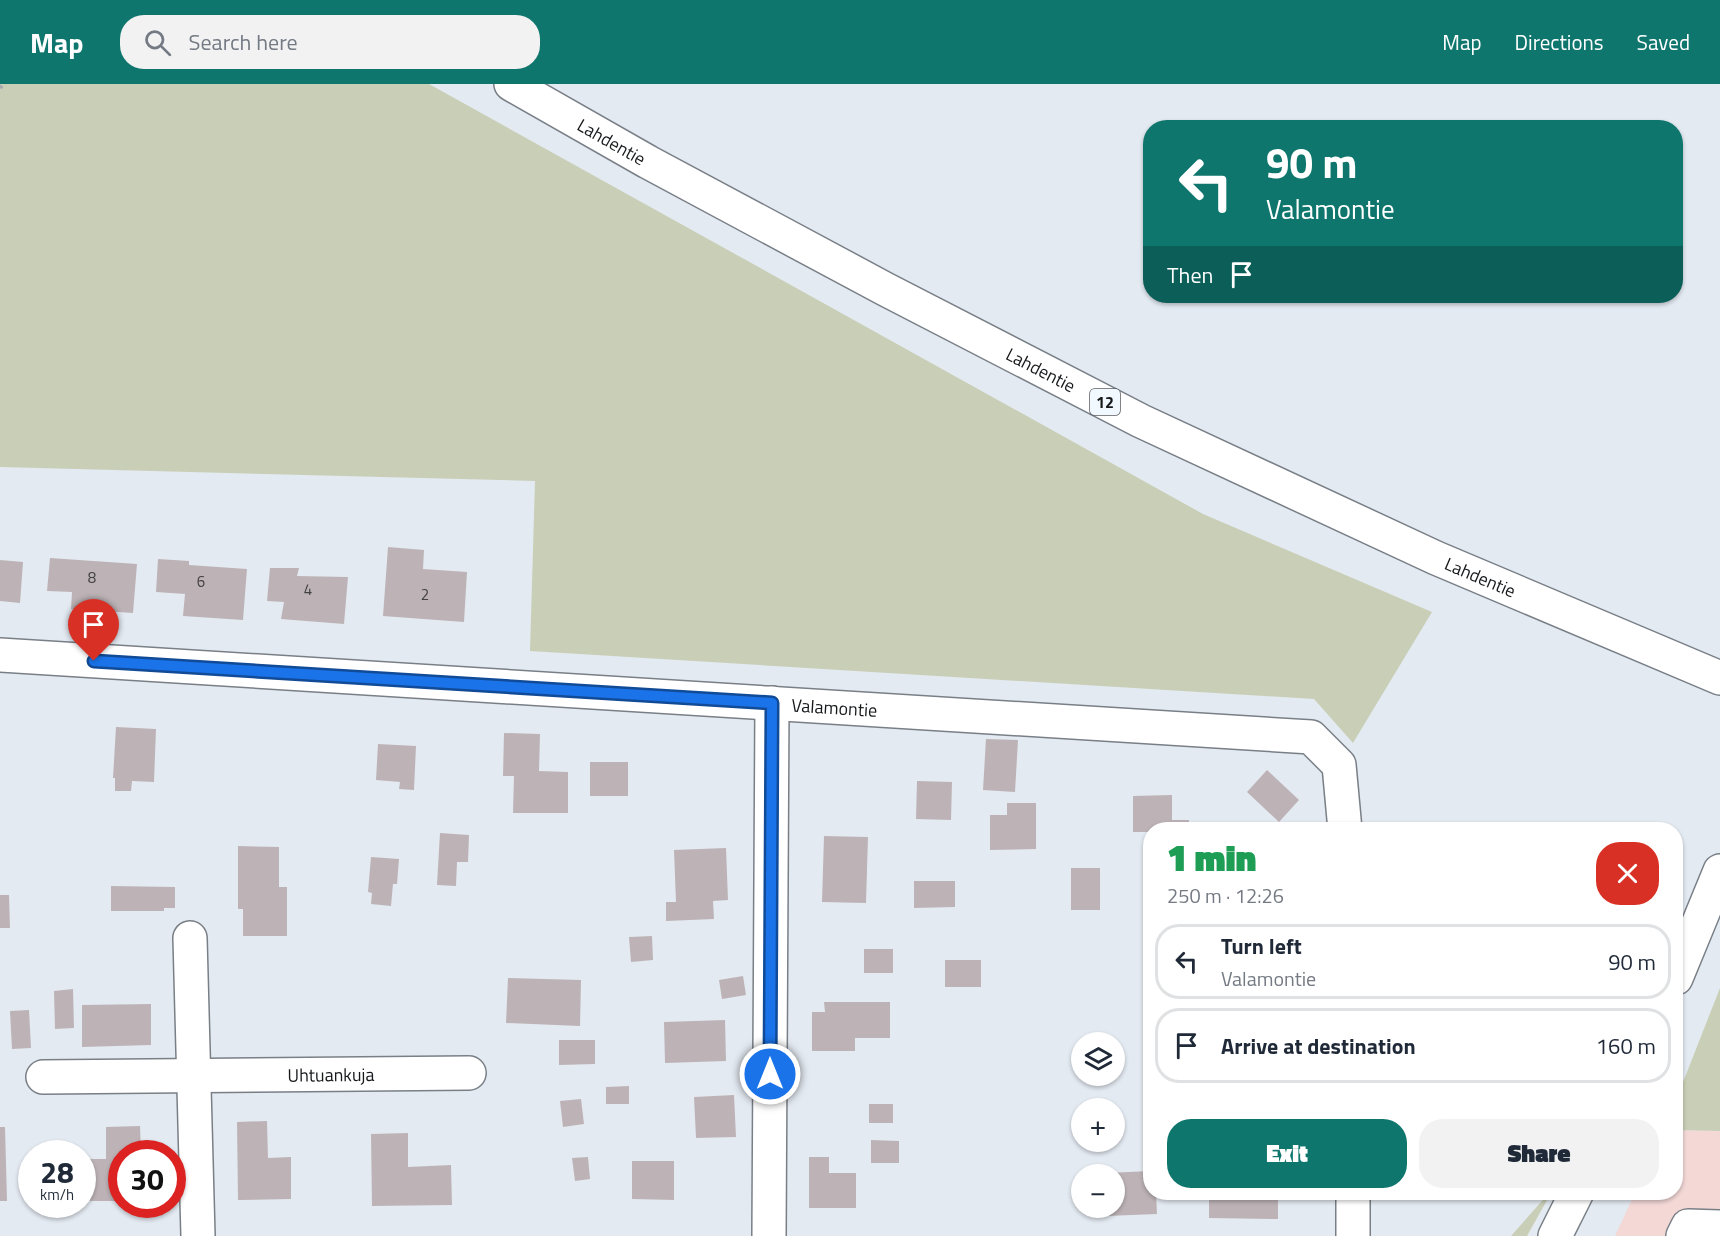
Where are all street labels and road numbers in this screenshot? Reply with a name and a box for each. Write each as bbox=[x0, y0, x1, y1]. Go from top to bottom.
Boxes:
street label: Lahdentie bbox=[573, 111, 651, 172]
street label: Lahdentie bbox=[1001, 340, 1080, 399]
road number: 12 bbox=[1090, 389, 1120, 415]
street label: Lahdentie bbox=[1441, 550, 1520, 604]
street label: Valamontie bbox=[791, 691, 878, 723]
street label: Uhtuankuja bbox=[287, 1060, 375, 1088]

